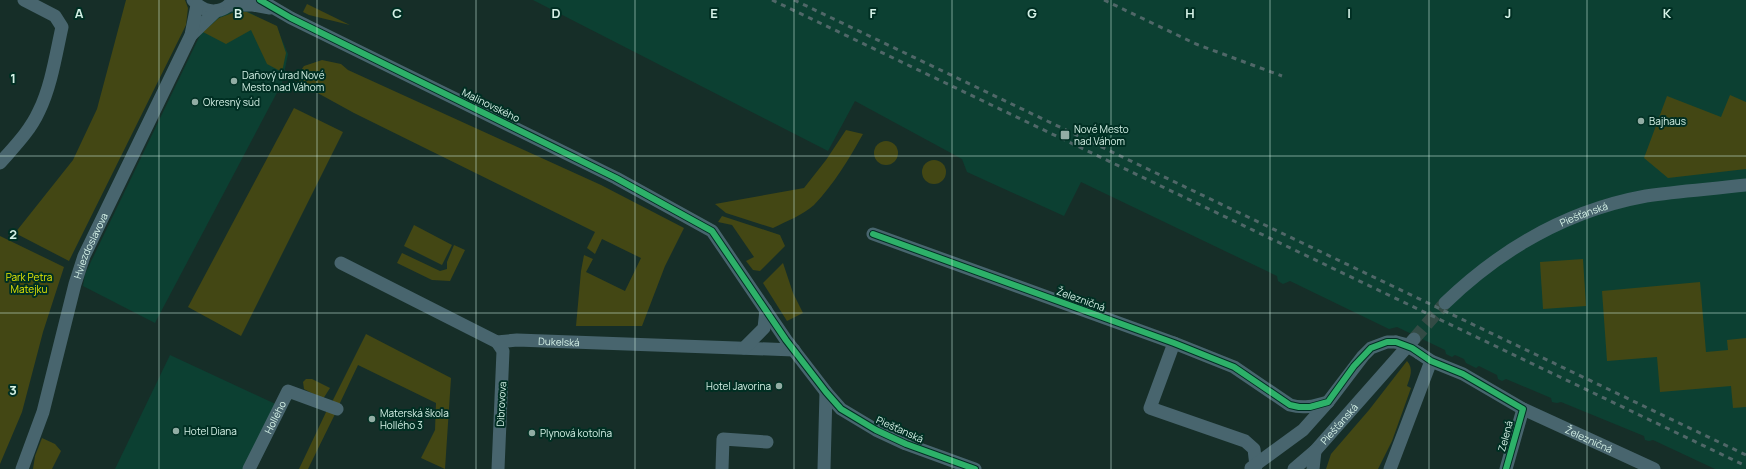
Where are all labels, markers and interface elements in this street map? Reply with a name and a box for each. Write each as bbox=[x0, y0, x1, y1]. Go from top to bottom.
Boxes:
text: A bbox=[75, 4, 84, 22]
text: B bbox=[234, 4, 242, 22]
text: C bbox=[392, 4, 402, 22]
text: D bbox=[551, 4, 561, 22]
text: E bbox=[710, 4, 718, 22]
text: F bbox=[870, 4, 877, 22]
text: G bbox=[1027, 4, 1037, 22]
text: H bbox=[1185, 4, 1195, 22]
text: I bbox=[1347, 4, 1351, 22]
text: J bbox=[1505, 4, 1511, 22]
text: K bbox=[1663, 4, 1672, 22]
place label: Daňový úrad Nové Mesto nad Váhom bbox=[242, 68, 325, 94]
text: 1 bbox=[10, 69, 16, 87]
marker: Daňový úrad Nové Mesto nad Váhom bbox=[229, 76, 239, 86]
street label: Malinovského bbox=[460, 85, 522, 125]
place label: Okresný súd bbox=[203, 95, 260, 109]
marker: Okresný súd bbox=[190, 97, 200, 107]
place label: Bajhaus bbox=[1649, 114, 1686, 128]
marker: Bajhaus bbox=[1636, 116, 1646, 126]
place label: Nové Mesto nad Váhom bbox=[1074, 122, 1129, 148]
marker: Nové Mesto nad Váhom bbox=[1059, 129, 1071, 141]
street label: Piešťanská bbox=[1557, 199, 1609, 230]
street label: Hviezdoslavova bbox=[70, 210, 111, 281]
text: 2 bbox=[9, 225, 17, 243]
park label: Park Petra Matejku bbox=[6, 270, 52, 296]
street label: Železničná bbox=[1055, 284, 1107, 314]
street label: Dukelská bbox=[538, 334, 580, 349]
place label: Hotel Javorina bbox=[706, 379, 771, 393]
text: 3 bbox=[9, 381, 17, 399]
street label: Dibrovova bbox=[493, 381, 509, 427]
marker: Hotel Javorina bbox=[774, 381, 784, 391]
street label: Hollého bbox=[261, 398, 289, 436]
street label: Piešťanská bbox=[1317, 400, 1361, 447]
place label: Materská škola Hollého 3 bbox=[380, 406, 449, 432]
street label: Piešťanská bbox=[874, 412, 926, 446]
marker: Materská škola Hollého 3 bbox=[367, 414, 377, 424]
street label: Zelená bbox=[1494, 419, 1516, 453]
street label: Železničná bbox=[1563, 422, 1615, 456]
place label: Hotel Diana bbox=[184, 424, 237, 438]
marker: Hotel Diana bbox=[171, 426, 181, 436]
place label: Plynová kotolňa bbox=[540, 426, 612, 440]
marker: Plynová kotolňa bbox=[527, 428, 537, 438]

